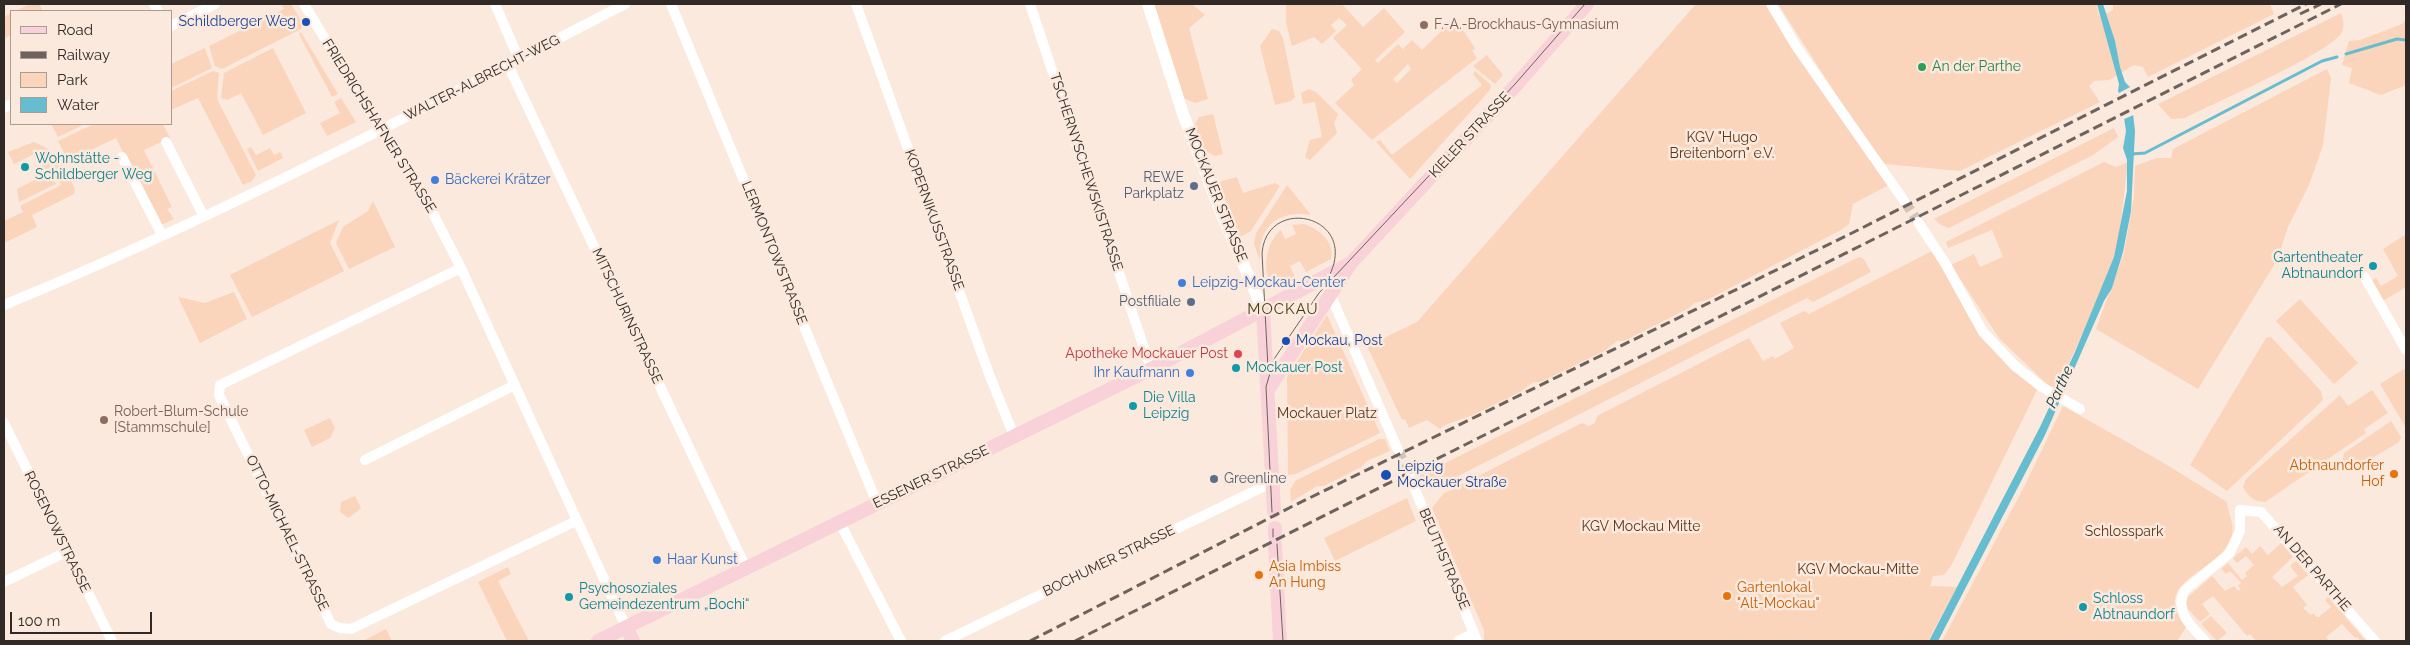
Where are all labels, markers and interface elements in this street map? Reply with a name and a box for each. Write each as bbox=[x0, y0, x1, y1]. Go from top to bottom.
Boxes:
legend bbox=[10, 10, 172, 125]
place label: Schildberger Weg bbox=[179, 14, 296, 30]
marker: Schildberger Weg bbox=[300, 16, 312, 28]
place label: F.-A.-Brockhaus-Gymnasium bbox=[1434, 17, 1619, 33]
marker: F.-A.-Brockhaus-Gymnasium bbox=[1418, 19, 1430, 31]
text: Road bbox=[57, 21, 93, 39]
street label: WALTER-ALBRECHT-WEG bbox=[401, 31, 563, 125]
street label: FRIEDRICHSHAFNER STRASSE bbox=[318, 36, 440, 216]
text: Railway bbox=[57, 46, 110, 64]
place label: An der Parthe bbox=[1932, 59, 2021, 75]
marker: An der Parthe bbox=[1916, 61, 1928, 73]
text: Park bbox=[57, 71, 88, 89]
street label: TSCHERNYSCHEWSKISTRASSE bbox=[1046, 71, 1126, 273]
street label: KIELER STRASSE bbox=[1426, 89, 1514, 181]
text: Water bbox=[57, 96, 99, 114]
street label: MOCKAUER STRASSE bbox=[1181, 125, 1251, 265]
park label: KGV "Hugo Breitenborn" e.V. bbox=[1670, 130, 1774, 162]
street label: KOPERNIKUSSTRASSE bbox=[901, 147, 967, 293]
place label: Wohnstätte - Schildberger Weg bbox=[35, 151, 152, 184]
marker: Wohnstätte - Schildberger Weg bbox=[19, 161, 31, 173]
place label: REWE Parkplatz bbox=[1124, 170, 1184, 202]
place label: Bäckerei Krätzer bbox=[445, 172, 550, 188]
marker: Bäckerei Krätzer bbox=[429, 174, 441, 186]
street label: LERMONTOWSTRASSE bbox=[738, 179, 810, 327]
marker: REWE Parkplatz bbox=[1188, 180, 1200, 192]
street label: MITSCHURINSTRASSE bbox=[588, 246, 666, 386]
place label: Gartentheater Abtnaundorf bbox=[2273, 250, 2363, 282]
marker: Gartentheater Abtnaundorf bbox=[2367, 260, 2379, 272]
place label: Leipzig-Mockau-Center bbox=[1192, 275, 1345, 291]
marker: Leipzig-Mockau-Center bbox=[1176, 277, 1188, 289]
place label: Postfiliale bbox=[1119, 294, 1181, 310]
marker: Postfiliale bbox=[1185, 296, 1197, 308]
district label: MOCKAU bbox=[1247, 300, 1319, 318]
place label: Mockau, Post bbox=[1296, 333, 1383, 349]
marker: Mockau, Post bbox=[1280, 335, 1292, 347]
place label: Apotheke Mockauer Post bbox=[1065, 346, 1228, 362]
marker: Apotheke Mockauer Post bbox=[1232, 348, 1244, 360]
place label: Mockauer Post bbox=[1246, 360, 1343, 376]
marker: Mockauer Post bbox=[1230, 362, 1242, 374]
water label: Parthe bbox=[2042, 363, 2078, 411]
place label: Ihr Kaufmann bbox=[1093, 365, 1180, 381]
marker: Ihr Kaufmann bbox=[1184, 367, 1196, 379]
place label: Die Villa Leipzig bbox=[1143, 390, 1196, 422]
marker: Die Villa Leipzig bbox=[1127, 400, 1139, 412]
place label: Robert-Blum-Schule [Stammschule] bbox=[114, 404, 248, 437]
park label: Mockauer Platz bbox=[1277, 406, 1377, 422]
marker: Robert-Blum-Schule [Stammschule] bbox=[98, 414, 110, 426]
street label: ESSENER STRASSE bbox=[870, 442, 992, 512]
street label: OTTO-MICHAEL-STRASSE bbox=[242, 452, 332, 614]
place label: Abtnaundorfer Hof bbox=[2290, 458, 2384, 491]
place label: Leipzig Mockauer Straße bbox=[1397, 459, 1507, 492]
marker: Leipzig Mockauer Straße bbox=[1379, 468, 1393, 482]
marker: Abtnaundorfer Hof bbox=[2388, 468, 2400, 480]
street label: ROSENOWSTRASSE bbox=[20, 469, 94, 595]
place label: Greenline bbox=[1224, 471, 1287, 487]
marker: Greenline bbox=[1208, 473, 1220, 485]
street label: BEUTHSTRASSE bbox=[1415, 506, 1473, 612]
park label: KGV Mockau Mitte bbox=[1581, 519, 1701, 535]
street label: AN DER PARTHE bbox=[2270, 521, 2354, 615]
street label: BOCHUMER STRASSE bbox=[1040, 522, 1178, 600]
park label: Schlosspark bbox=[2085, 524, 2163, 540]
place label: Haar Kunst bbox=[667, 552, 738, 568]
marker: Haar Kunst bbox=[651, 554, 663, 566]
place label: Asia Imbiss An Hung bbox=[1269, 559, 1341, 592]
park label: KGV Mockau-Mitte bbox=[1797, 562, 1919, 578]
marker: Asia Imbiss An Hung bbox=[1253, 569, 1265, 581]
place label: Gartenlokal "Alt-Mockau" bbox=[1737, 580, 1820, 612]
place label: Psychosoziales Gemeindezentrum „Bochi“ bbox=[579, 581, 750, 614]
marker: Gartenlokal "Alt-Mockau" bbox=[1721, 590, 1733, 602]
marker: Psychosoziales Gemeindezentrum „Bochi“ bbox=[563, 591, 575, 603]
place label: Schloss Abtnaundorf bbox=[2093, 591, 2175, 624]
marker: Schloss Abtnaundorf bbox=[2077, 601, 2089, 613]
scale bar bbox=[12, 602, 155, 634]
text: 100 m bbox=[18, 612, 60, 630]

